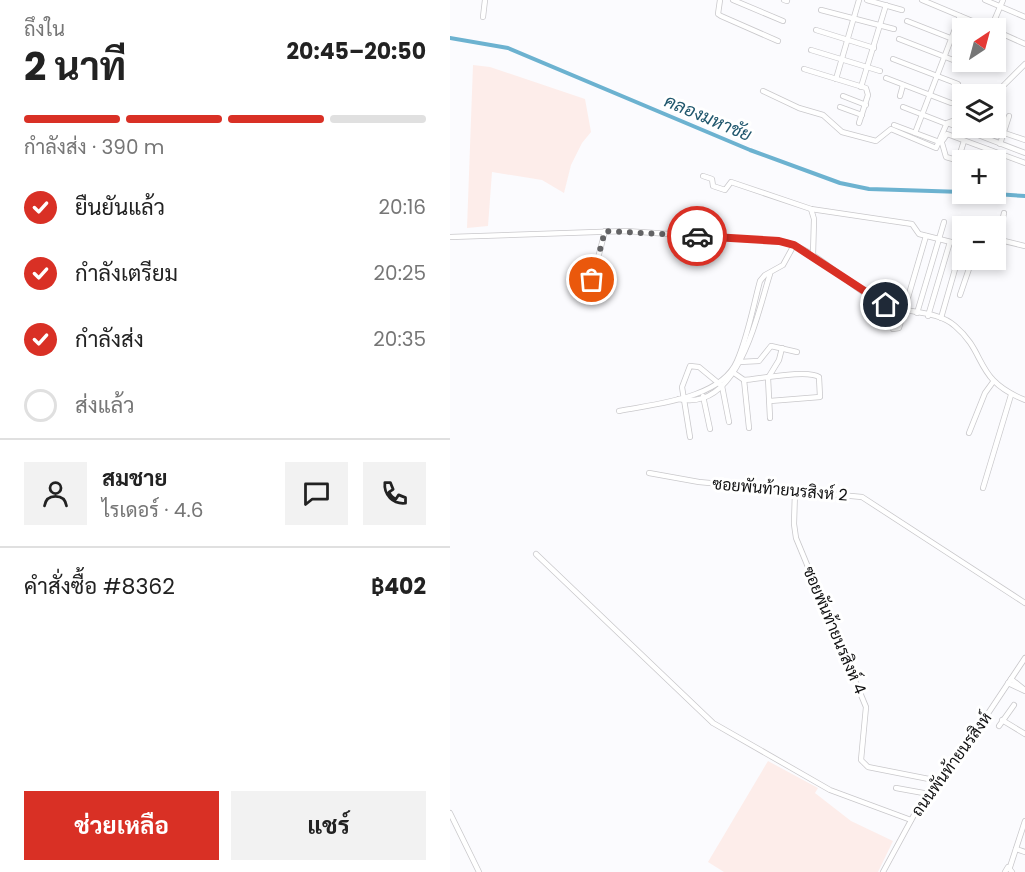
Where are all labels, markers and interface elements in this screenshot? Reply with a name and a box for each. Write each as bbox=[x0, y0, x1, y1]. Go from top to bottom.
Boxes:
text: ถึงใน bbox=[24, 15, 65, 43]
north arrow bbox=[952, 18, 1006, 72]
map controls bbox=[952, 18, 1006, 270]
text: 20:45–20:50 bbox=[287, 36, 426, 67]
text: 2 นาที bbox=[24, 39, 126, 94]
button: layers bbox=[952, 84, 1006, 138]
water label: คลองมหาชัย bbox=[661, 88, 756, 147]
text: กำลังส่ง · 390 m bbox=[24, 133, 164, 161]
button: + bbox=[952, 150, 1006, 204]
icon: check bbox=[24, 191, 57, 224]
text: ยืนยันแล้ว bbox=[75, 192, 165, 223]
text: 20:16 bbox=[379, 193, 426, 221]
courier bbox=[667, 206, 727, 266]
button: − bbox=[952, 216, 1006, 270]
icon: car bbox=[681, 220, 714, 253]
pin bbox=[566, 254, 617, 305]
icon: check bbox=[24, 257, 57, 290]
text: กำลังเตรียม bbox=[75, 258, 178, 289]
text: 20:25 bbox=[374, 259, 426, 287]
icon: bag bbox=[575, 263, 608, 296]
pin bbox=[860, 279, 911, 330]
icon: home bbox=[869, 288, 902, 321]
icon: check bbox=[24, 323, 57, 356]
text: กำลังส่ง bbox=[75, 324, 144, 355]
text: 20:35 bbox=[373, 325, 426, 353]
text: ส่งแล้ว bbox=[75, 390, 135, 421]
button: person bbox=[24, 462, 87, 525]
button: chat bbox=[285, 462, 348, 525]
button: phone bbox=[363, 462, 426, 525]
text: สมชาย bbox=[102, 463, 168, 494]
street label: ซอยพันท้ายนรสิงห์ 2 bbox=[711, 471, 849, 507]
text: ไรเดอร์ · 4.6 bbox=[102, 496, 203, 524]
street label: ซอยพันท้ายนรสิงห์ 4 bbox=[797, 562, 873, 698]
text: คำสั่งซื้อ #8362 bbox=[24, 571, 175, 602]
text: ฿402 bbox=[371, 571, 426, 602]
street label: ถนนพันท้ายนรสิงห์ bbox=[905, 707, 997, 821]
button: ช่วยเหลือ bbox=[24, 791, 219, 860]
button: แชร์ bbox=[231, 791, 426, 860]

